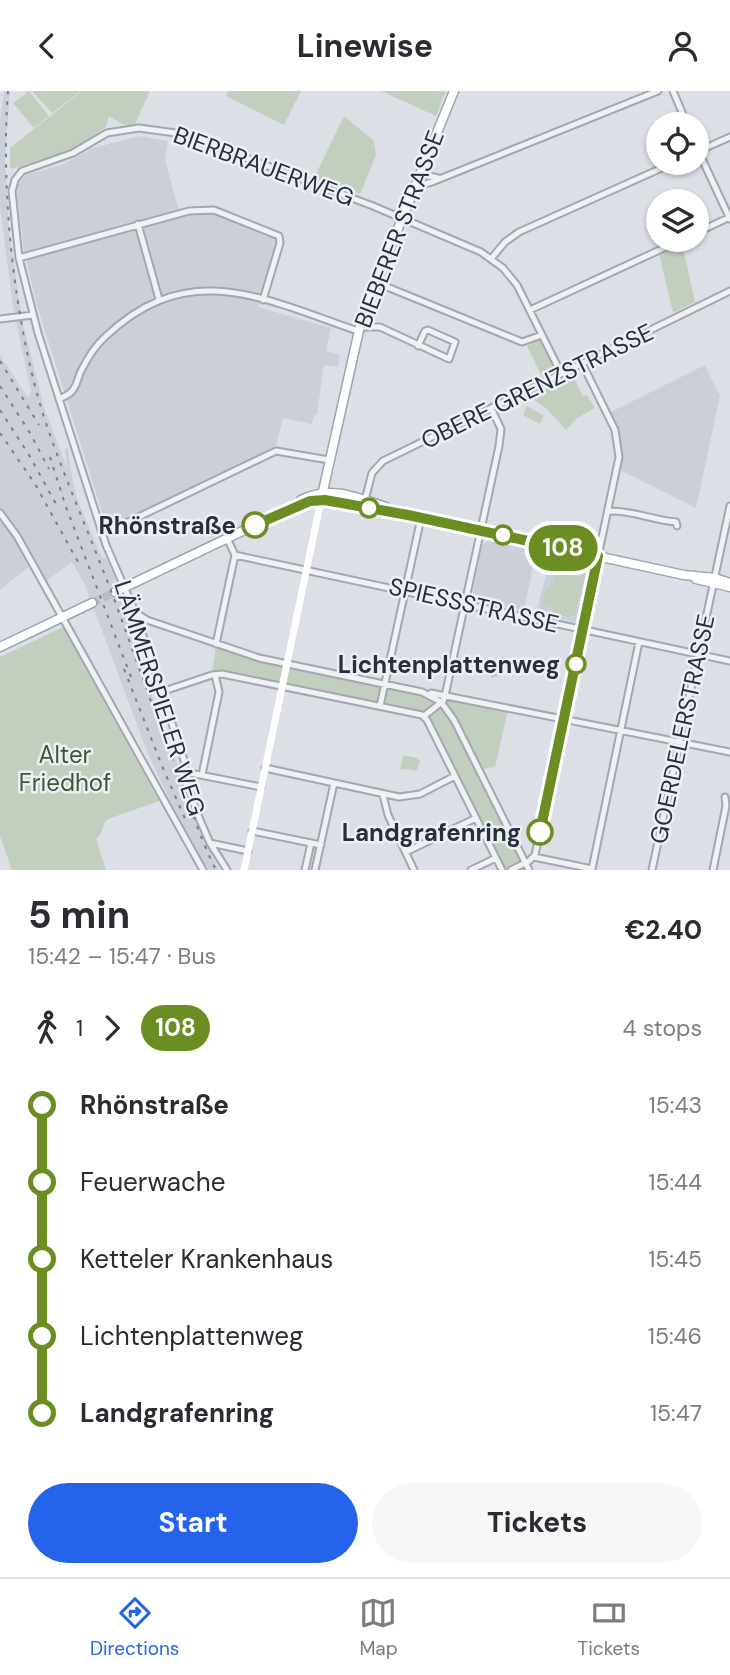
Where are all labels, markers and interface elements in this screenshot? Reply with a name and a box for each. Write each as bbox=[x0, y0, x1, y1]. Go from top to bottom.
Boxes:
text: Linewise bbox=[297, 25, 433, 67]
icon: back bbox=[28, 27, 66, 65]
icon: person bbox=[664, 27, 702, 65]
map controls bbox=[646, 112, 709, 252]
button: locate bbox=[646, 112, 709, 175]
street label: BIERBRAUERWEG bbox=[169, 119, 359, 213]
street label: BIEBERER STRASSE bbox=[347, 126, 451, 332]
button: layers bbox=[646, 189, 709, 252]
street label: OBERE GRENZSTRASSE bbox=[416, 316, 658, 456]
unlabelled marker bbox=[359, 498, 379, 518]
place label: Rhönstraße bbox=[99, 510, 236, 541]
marker: Rhönstraße bbox=[242, 512, 268, 538]
unlabelled marker bbox=[493, 525, 513, 545]
line badge: 108 bbox=[523, 525, 603, 571]
text: 108 bbox=[543, 532, 583, 563]
street label: SPIESSSTRASSE bbox=[386, 570, 562, 640]
street label: LÄMMERSPIELER WEG bbox=[107, 576, 213, 820]
street label: GOERDELERSTRASSE bbox=[643, 611, 721, 847]
place label: Lichtenplattenweg bbox=[338, 649, 560, 680]
marker: Lichtenplattenweg bbox=[566, 654, 586, 674]
park label: Alter Friedhof bbox=[19, 739, 111, 798]
place label: Landgrafenring bbox=[342, 817, 521, 848]
marker: Landgrafenring bbox=[527, 819, 553, 845]
text: 5 min bbox=[28, 890, 130, 940]
text: €2.40 bbox=[625, 913, 702, 947]
text: 15:42 – 15:47 · Bus bbox=[28, 941, 216, 971]
icon: walk bbox=[28, 1009, 66, 1047]
icon: forward bbox=[93, 1009, 131, 1047]
text: 108 bbox=[155, 1012, 196, 1043]
text: 1 bbox=[76, 1013, 83, 1043]
text: 4 stops bbox=[623, 1013, 702, 1043]
text: Rhönstraße bbox=[80, 1088, 229, 1122]
text: 15:43 bbox=[649, 1090, 702, 1120]
text: Feuerwache bbox=[80, 1165, 226, 1199]
text: 15:44 bbox=[648, 1167, 702, 1197]
text: Ketteler Krankenhaus bbox=[80, 1242, 333, 1276]
text: 15:45 bbox=[648, 1244, 702, 1274]
text: Lichtenplattenweg bbox=[80, 1319, 303, 1353]
text: 15:46 bbox=[648, 1321, 702, 1351]
text: Landgrafenring bbox=[80, 1396, 274, 1430]
text: 15:47 bbox=[650, 1398, 702, 1428]
button: Start bbox=[28, 1483, 358, 1563]
button: Tickets bbox=[372, 1483, 702, 1563]
tab: Directions bbox=[90, 1594, 179, 1661]
tab: Map bbox=[359, 1594, 398, 1661]
tab: Tickets bbox=[578, 1594, 640, 1661]

